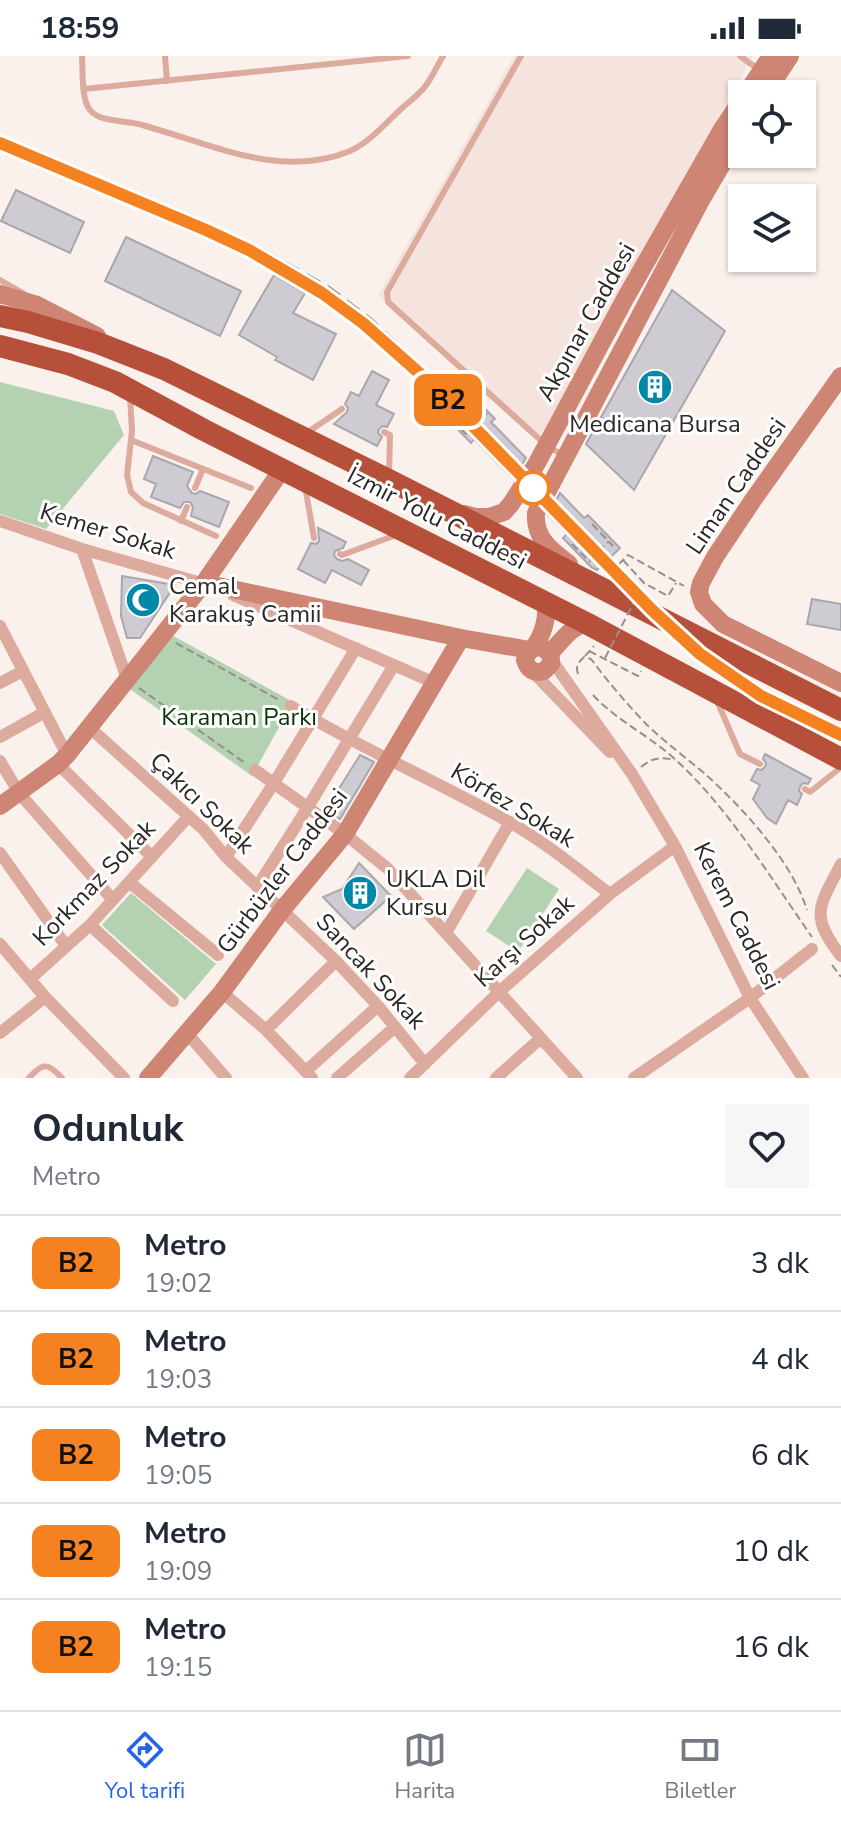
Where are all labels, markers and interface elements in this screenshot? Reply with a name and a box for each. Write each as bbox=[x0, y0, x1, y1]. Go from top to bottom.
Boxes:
text: 18:59 bbox=[40, 8, 119, 49]
map controls bbox=[728, 80, 816, 272]
button: locate bbox=[728, 80, 816, 168]
button: layers bbox=[728, 184, 816, 272]
street label: Akpınar Caddesi bbox=[529, 237, 643, 407]
building icon: Medicana Bursa bbox=[636, 368, 674, 406]
line badge: B2 bbox=[412, 374, 484, 426]
text: B2 bbox=[430, 381, 466, 419]
place label: Medicana Bursa bbox=[569, 408, 741, 440]
street label: Liman Caddesi bbox=[679, 412, 793, 560]
street label: İzmir Yolu Caddesi bbox=[342, 459, 532, 577]
unlabelled marker bbox=[516, 471, 550, 505]
street label: Kemer Sokak bbox=[36, 495, 181, 567]
place label: Cemal Karakuş Camii bbox=[169, 570, 321, 630]
mosque icon: Cemal Karakuş Camii bbox=[124, 581, 162, 619]
park label: Karaman Parkı bbox=[161, 701, 317, 733]
street label: Çakıcı Sokak bbox=[143, 745, 262, 862]
street label: Körfez Sokak bbox=[445, 755, 582, 855]
street label: Gürbüzler Caddesi bbox=[209, 782, 355, 960]
street label: Korkmaz Sokak bbox=[26, 812, 163, 953]
street label: Kerem Caddesi bbox=[686, 837, 788, 995]
place label: UKLA Dil Kursu bbox=[386, 863, 485, 923]
building icon: UKLA Dil Kursu bbox=[341, 874, 379, 912]
street label: Karşı Sokak bbox=[467, 887, 582, 994]
street label: Sancak Sokak bbox=[309, 906, 434, 1037]
text: Odunluk bbox=[32, 1103, 183, 1154]
button: heart bbox=[725, 1104, 809, 1188]
text: Metro bbox=[32, 1159, 101, 1194]
text: Metro bbox=[144, 1225, 227, 1266]
text: 3 dk bbox=[751, 1243, 809, 1284]
text: B2 bbox=[58, 1244, 94, 1282]
text: 19:02 bbox=[144, 1266, 212, 1301]
text: Metro bbox=[144, 1321, 227, 1362]
text: 4 dk bbox=[751, 1339, 809, 1380]
text: B2 bbox=[58, 1340, 94, 1378]
text: 19:03 bbox=[144, 1362, 212, 1397]
text: Metro bbox=[144, 1417, 227, 1458]
text: 6 dk bbox=[751, 1435, 809, 1476]
text: B2 bbox=[58, 1436, 94, 1474]
text: 19:05 bbox=[144, 1458, 212, 1493]
text: Metro bbox=[144, 1513, 227, 1554]
text: 10 dk bbox=[733, 1531, 809, 1572]
text: B2 bbox=[58, 1532, 94, 1570]
text: 19:09 bbox=[144, 1554, 212, 1589]
text: Metro bbox=[144, 1609, 227, 1650]
text: 16 dk bbox=[733, 1627, 809, 1668]
text: B2 bbox=[58, 1628, 94, 1666]
text: 19:15 bbox=[144, 1650, 212, 1685]
tab: Yol tarifi bbox=[105, 1728, 185, 1806]
tab: Harita bbox=[395, 1728, 455, 1806]
tab: Biletler bbox=[665, 1728, 736, 1806]

